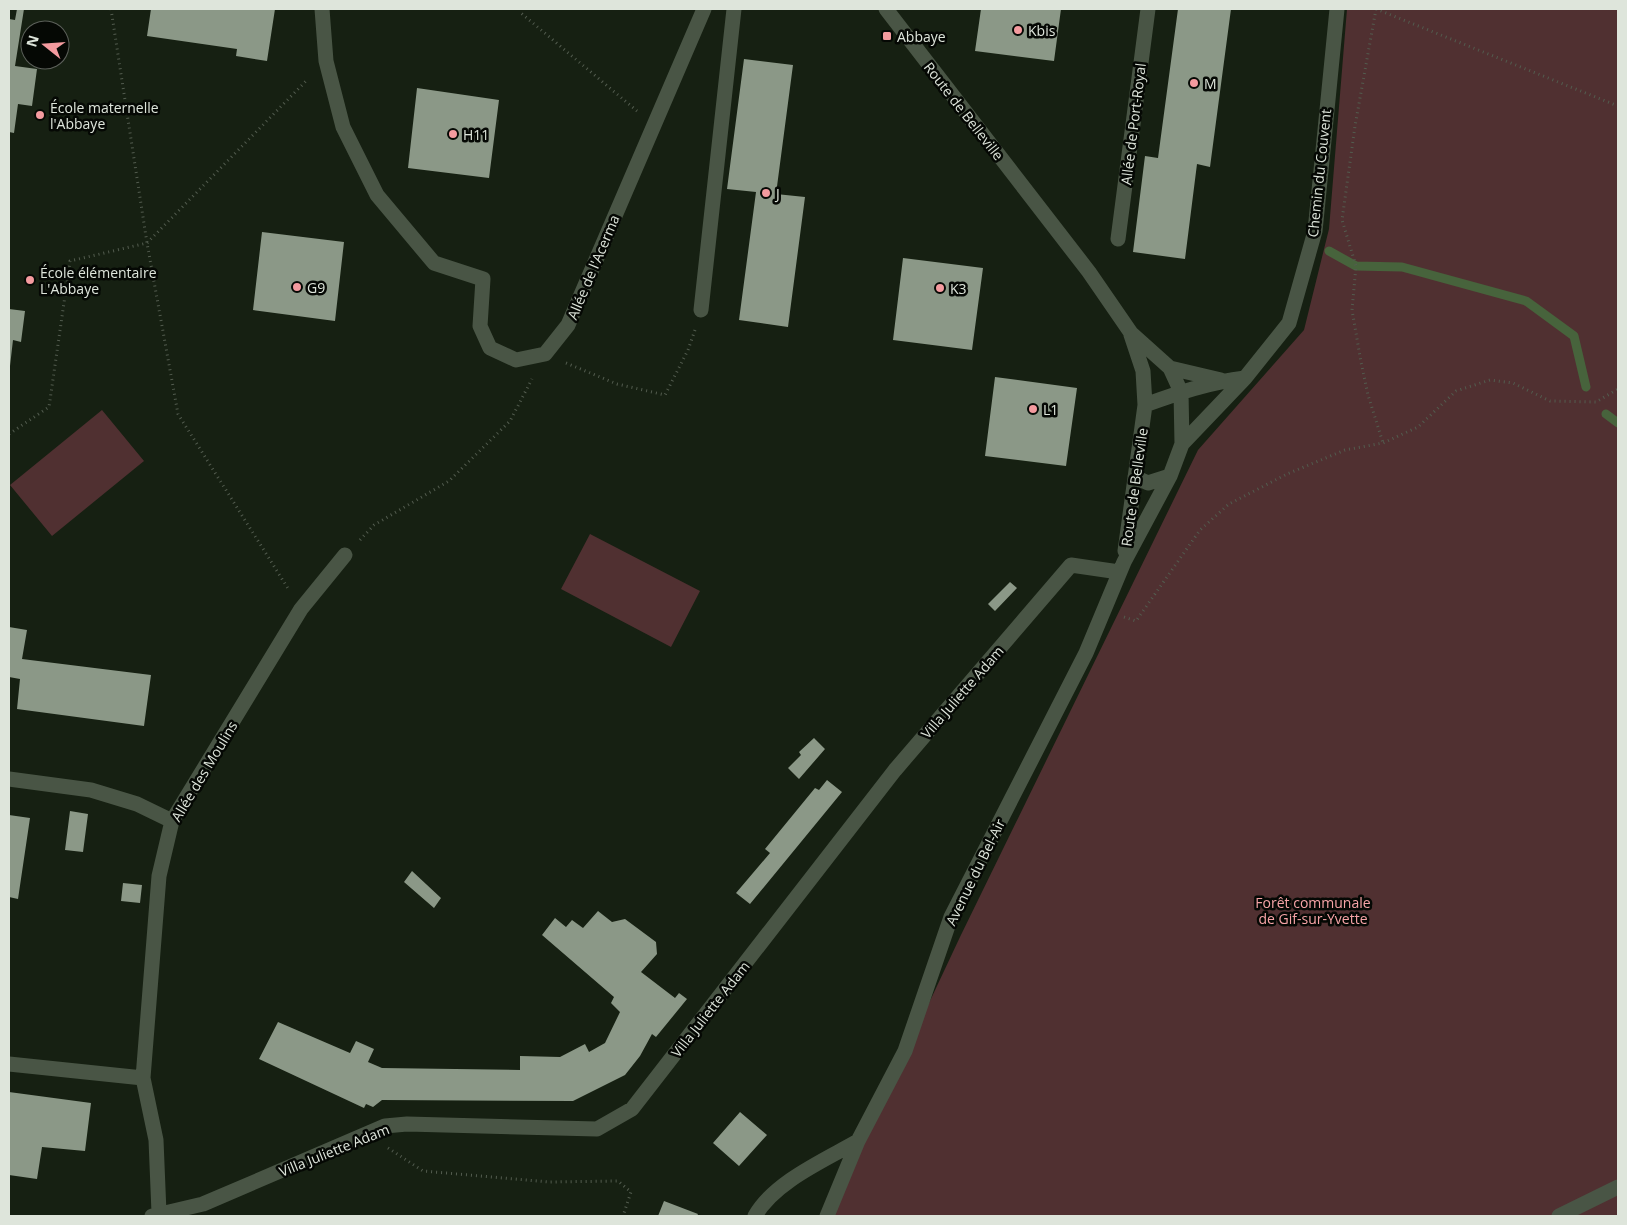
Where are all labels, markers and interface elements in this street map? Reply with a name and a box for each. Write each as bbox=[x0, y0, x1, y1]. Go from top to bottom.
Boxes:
north arrow bbox=[20, 20, 70, 70]
place label: Kbis bbox=[1028, 21, 1056, 40]
marker: Kbis bbox=[1012, 24, 1024, 36]
place label: Abbaye bbox=[897, 27, 946, 46]
marker: Abbaye bbox=[881, 30, 893, 42]
text: N bbox=[21, 33, 43, 49]
street label: Route de Belleville bbox=[920, 58, 1008, 164]
street label: Allée de Port-Royal bbox=[1116, 62, 1150, 186]
place label: M bbox=[1204, 74, 1217, 93]
marker: M bbox=[1188, 77, 1200, 89]
place label: École maternelle l'Abbaye bbox=[50, 98, 159, 133]
street label: Chemin du Couvent bbox=[1303, 108, 1335, 238]
marker: École maternelle l'Abbaye bbox=[34, 109, 46, 121]
place label: H11 bbox=[463, 125, 489, 144]
marker: H11 bbox=[447, 128, 459, 140]
place label: J bbox=[774, 184, 780, 203]
marker: J bbox=[760, 187, 772, 199]
street label: Allée de l'Acerma bbox=[562, 212, 624, 322]
place label: École élémentaire L'Abbaye bbox=[40, 263, 157, 298]
marker: École élémentaire L'Abbaye bbox=[24, 274, 36, 286]
place label: G9 bbox=[307, 278, 325, 297]
place label: K3 bbox=[950, 279, 967, 298]
marker: G9 bbox=[291, 281, 303, 293]
marker: K3 bbox=[934, 282, 946, 294]
place label: L1 bbox=[1043, 400, 1058, 419]
marker: L1 bbox=[1027, 403, 1039, 415]
street label: Route de Belleville bbox=[1116, 426, 1152, 547]
street label: Villa Juliette Adam bbox=[916, 642, 1008, 742]
street label: Allée des Moulins bbox=[167, 717, 242, 825]
street label: Avenue du Bel-Air bbox=[941, 815, 1009, 928]
park label: Forêt communale de Gif-sur-Yvette bbox=[1255, 893, 1371, 928]
street label: Villa Juliette Adam bbox=[666, 957, 754, 1061]
street label: Villa Juliette Adam bbox=[276, 1119, 392, 1181]

